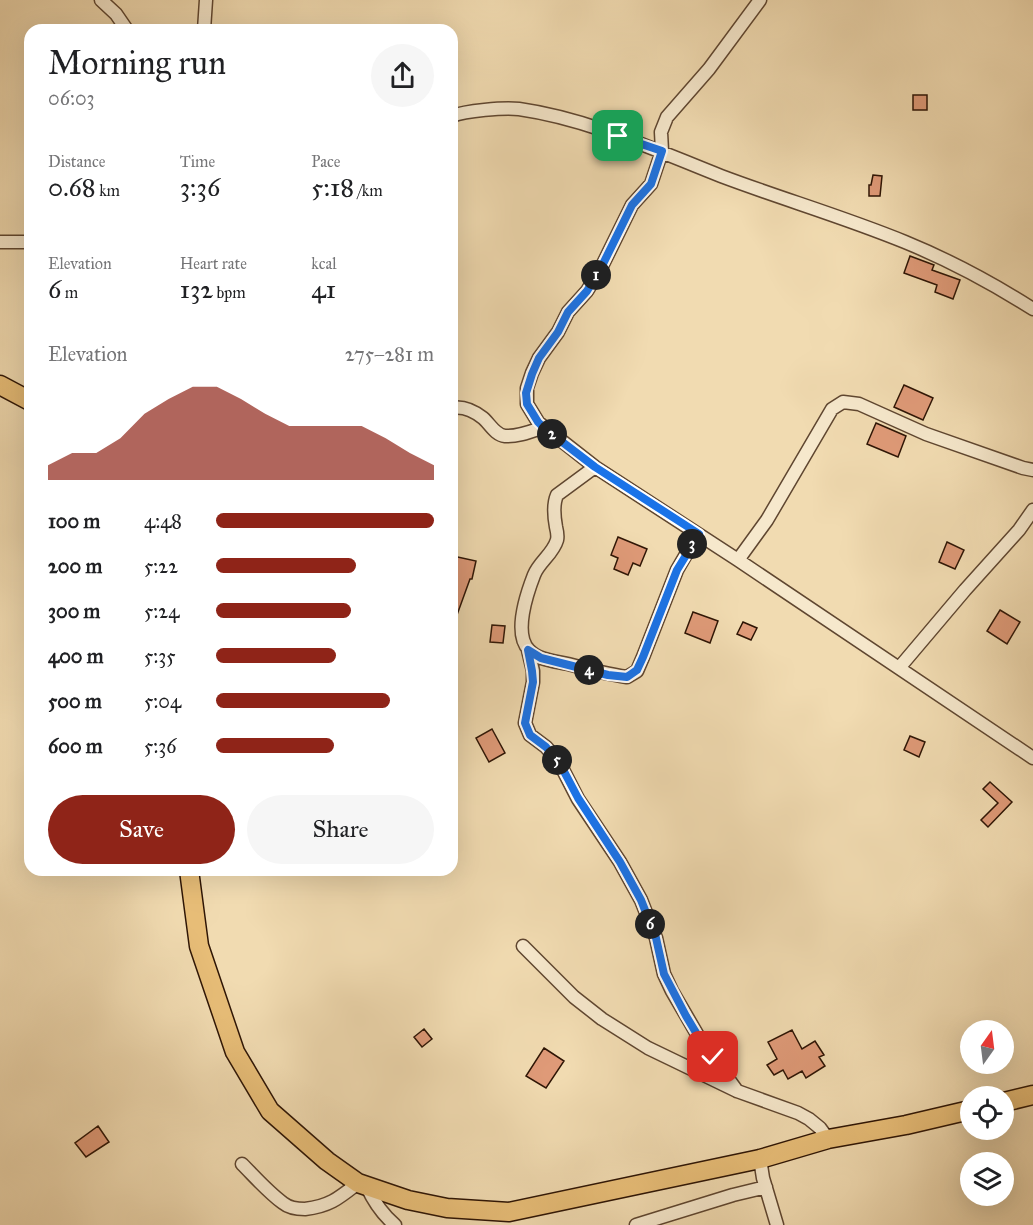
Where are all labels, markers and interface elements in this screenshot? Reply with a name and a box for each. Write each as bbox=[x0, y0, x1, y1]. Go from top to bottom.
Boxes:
text: Morning run bbox=[48, 43, 226, 83]
button: share bbox=[371, 44, 434, 107]
text: 06:03 bbox=[48, 86, 95, 110]
pin bbox=[592, 110, 643, 161]
icon: arrive bbox=[601, 119, 634, 152]
text: Distance bbox=[48, 152, 105, 171]
text: Time bbox=[180, 152, 215, 171]
text: Pace bbox=[311, 152, 340, 171]
text: 0.68 bbox=[48, 171, 96, 203]
text: 3:36 bbox=[180, 171, 220, 203]
text: 5:18 bbox=[311, 171, 354, 203]
text: km bbox=[96, 181, 120, 200]
text: /km bbox=[354, 181, 383, 200]
text: Elevation bbox=[48, 254, 112, 273]
text: Heart rate bbox=[180, 254, 247, 273]
text: kcal bbox=[311, 254, 336, 273]
pin: 1 bbox=[581, 260, 611, 290]
text: 1 bbox=[593, 265, 599, 284]
text: 6 bbox=[48, 273, 61, 305]
text: 132 bbox=[180, 273, 213, 305]
text: 41 bbox=[311, 273, 336, 305]
text: m bbox=[61, 283, 78, 302]
text: bpm bbox=[213, 283, 246, 302]
text: Elevation bbox=[48, 342, 127, 366]
text: 275–281 m bbox=[345, 342, 434, 366]
pin: 2 bbox=[537, 419, 567, 449]
text: 2 bbox=[548, 424, 556, 443]
text: 100 m bbox=[48, 509, 100, 533]
text: 4:48 bbox=[144, 509, 182, 533]
pin: 3 bbox=[677, 529, 707, 559]
text: 3 bbox=[689, 534, 695, 553]
text: 200 m bbox=[48, 554, 102, 578]
text: 5:22 bbox=[144, 554, 178, 578]
text: 300 m bbox=[48, 599, 100, 623]
text: 5:24 bbox=[144, 599, 179, 623]
text: 400 m bbox=[48, 644, 104, 668]
text: 5:35 bbox=[144, 644, 176, 668]
pin: 4 bbox=[574, 655, 604, 685]
text: 4 bbox=[585, 660, 593, 679]
text: 500 m bbox=[48, 689, 102, 713]
text: 5:04 bbox=[144, 689, 181, 713]
text: 600 m bbox=[48, 734, 103, 758]
text: 5:36 bbox=[144, 734, 177, 758]
pin: 5 bbox=[542, 745, 572, 775]
text: 5 bbox=[553, 750, 561, 769]
button: Save bbox=[48, 795, 235, 864]
button: Share bbox=[247, 795, 434, 864]
pin: 6 bbox=[635, 909, 665, 939]
text: 6 bbox=[646, 914, 654, 933]
north arrow bbox=[960, 1020, 1014, 1074]
map controls bbox=[960, 1020, 1014, 1206]
pin bbox=[687, 1031, 738, 1082]
icon: check bbox=[696, 1040, 729, 1073]
button: locate bbox=[960, 1086, 1014, 1140]
button: layers bbox=[960, 1152, 1014, 1206]

